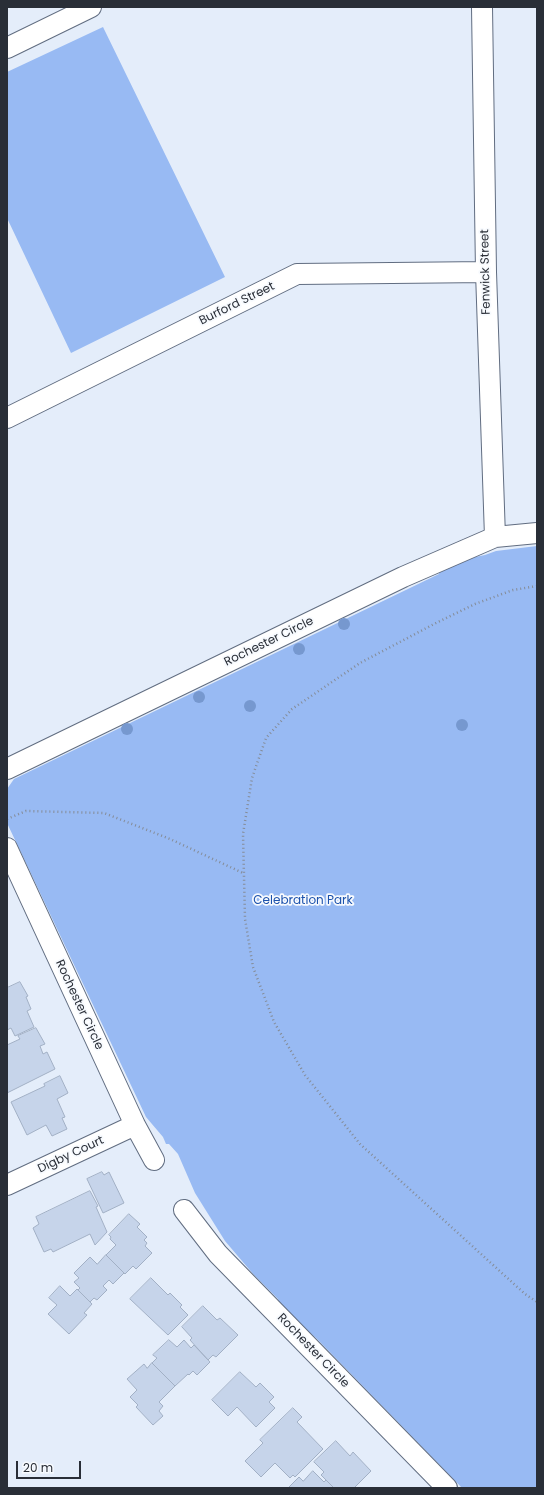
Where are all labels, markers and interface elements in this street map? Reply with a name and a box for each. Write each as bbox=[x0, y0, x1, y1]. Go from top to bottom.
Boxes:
street label: Fenwick Street bbox=[478, 229, 494, 315]
street label: Burford Street bbox=[197, 280, 277, 328]
street label: Rochester Circle bbox=[222, 614, 316, 670]
park label: Celebration Park bbox=[253, 894, 353, 908]
street label: Rochester Circle bbox=[52, 958, 106, 1052]
street label: Digby Court bbox=[36, 1133, 106, 1177]
street label: Rochester Circle bbox=[274, 1311, 352, 1391]
scale bar bbox=[18, 1453, 83, 1479]
text: 20 m bbox=[23, 1459, 53, 1476]

